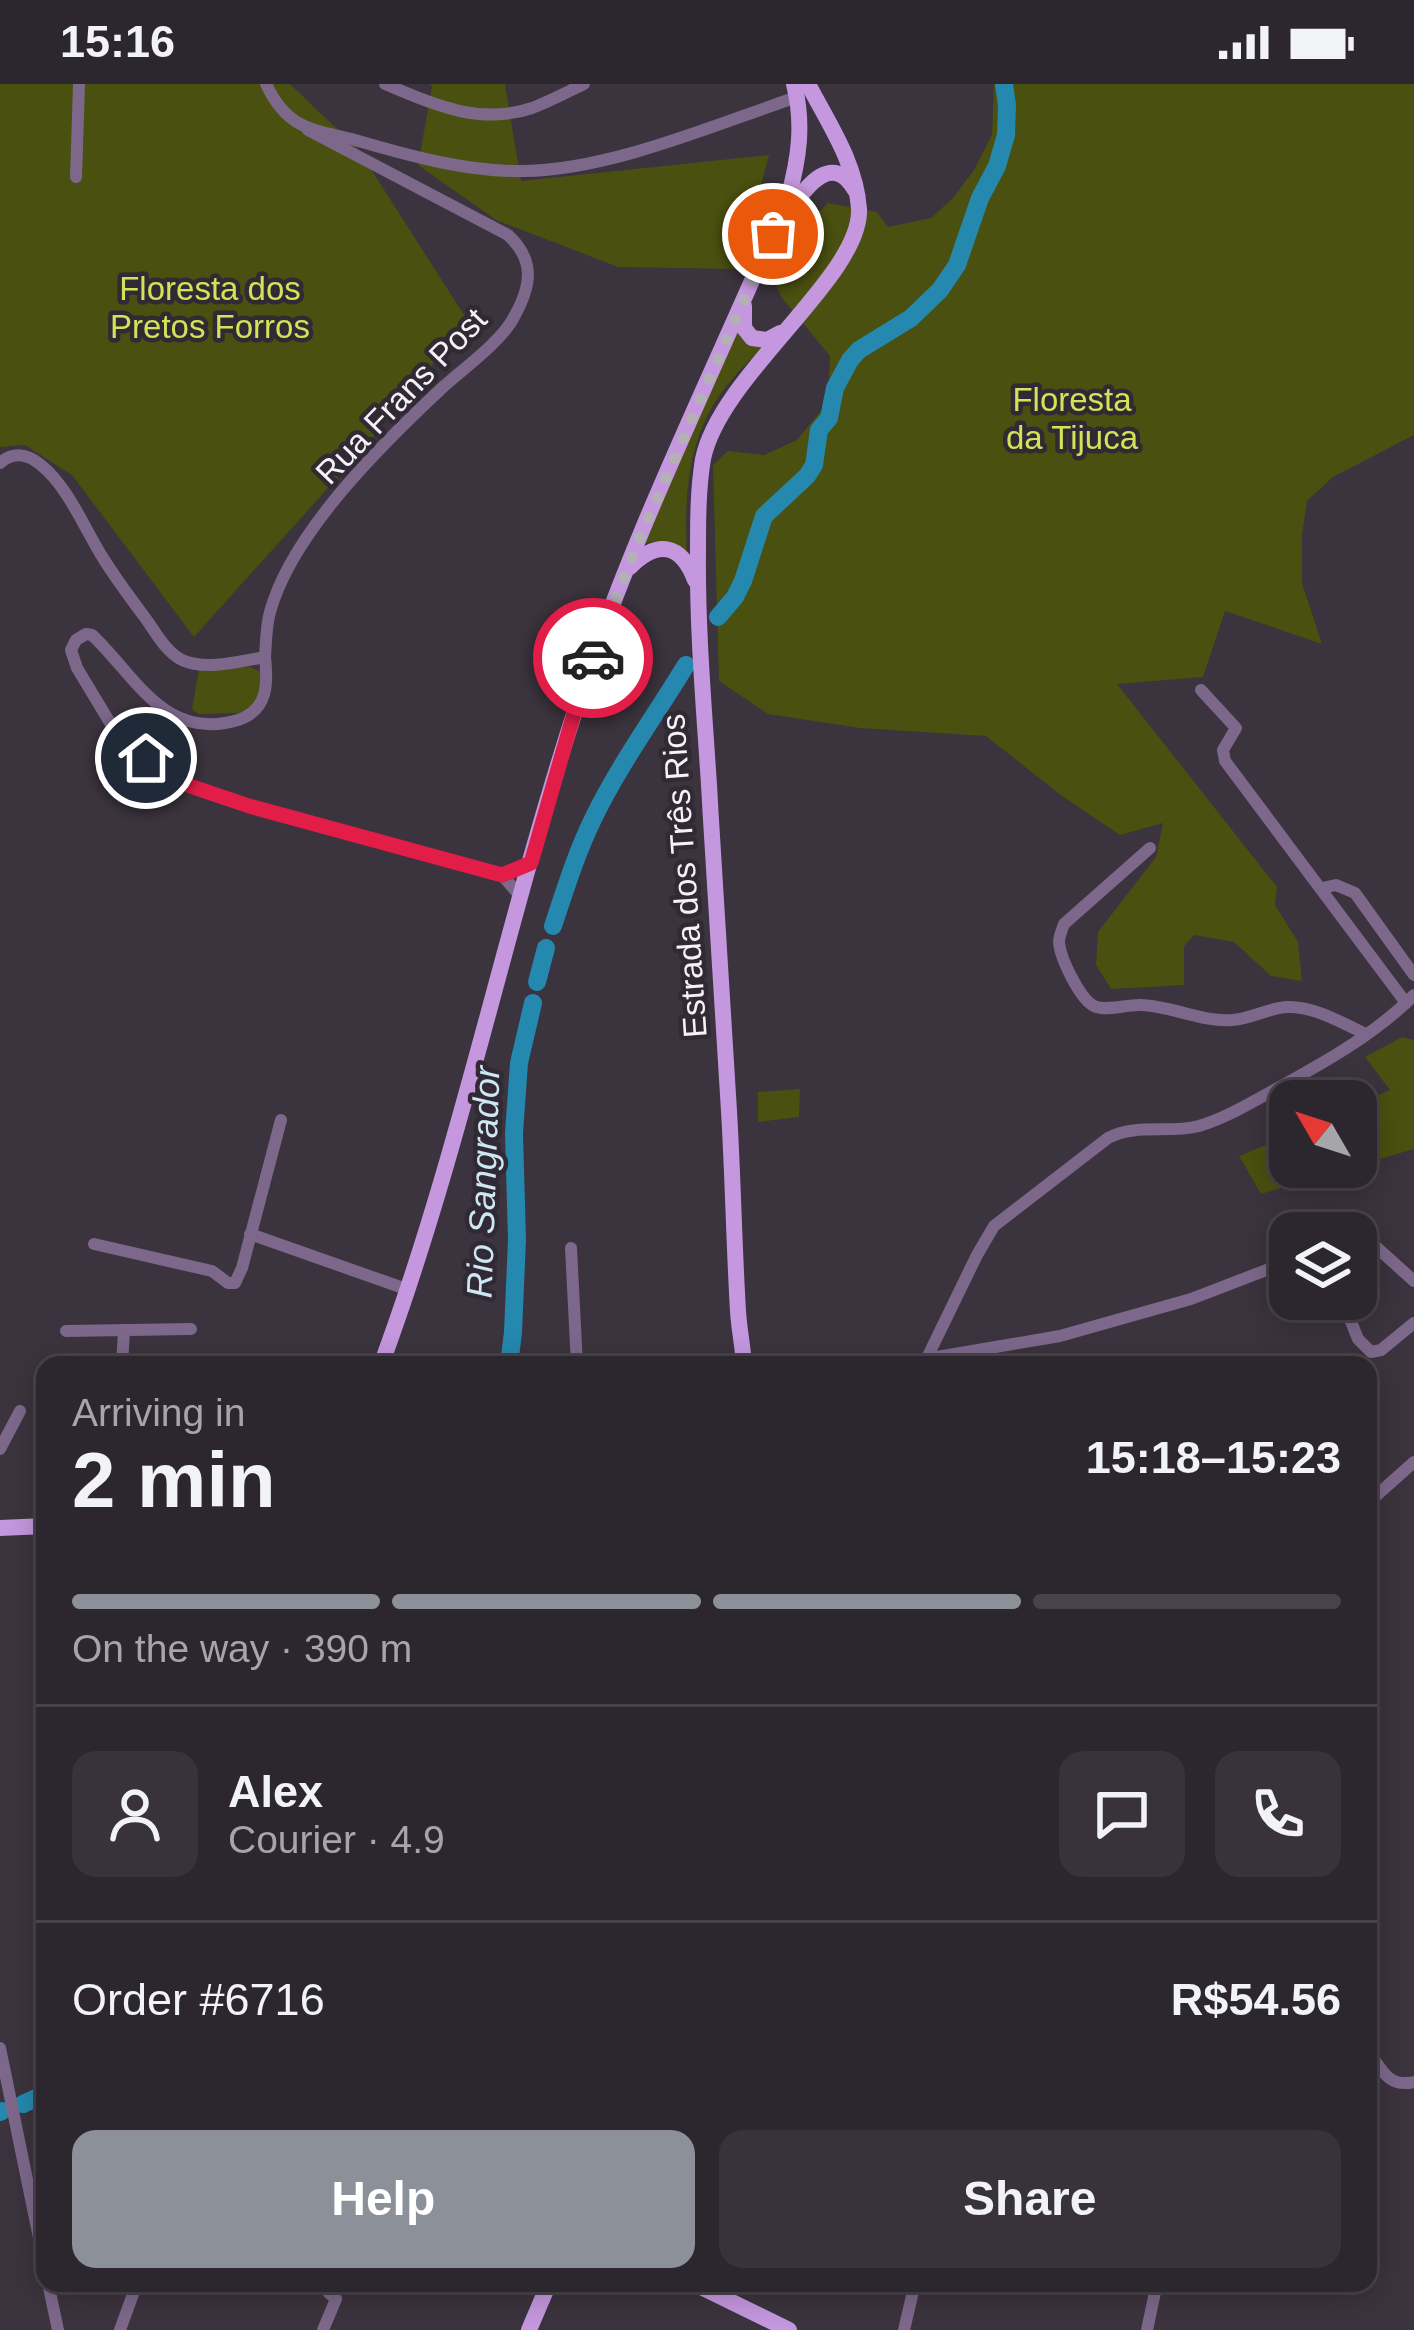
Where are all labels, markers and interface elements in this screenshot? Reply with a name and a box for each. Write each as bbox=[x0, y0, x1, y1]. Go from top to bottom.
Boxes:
text: 15:16 bbox=[60, 16, 175, 67]
pin bbox=[722, 183, 824, 285]
icon: bag bbox=[740, 201, 806, 267]
park label: Floresta dos Pretos Forros bbox=[110, 270, 310, 345]
street label: Rua Frans Post bbox=[308, 301, 494, 491]
park label: Floresta da Tijuca bbox=[1006, 381, 1139, 456]
courier bbox=[533, 598, 653, 718]
icon: car bbox=[560, 625, 626, 691]
pin bbox=[95, 707, 197, 809]
street label: Estrada dos Três Rios bbox=[654, 713, 714, 1039]
icon: home bbox=[113, 725, 179, 791]
water label: Rio Sangrador bbox=[458, 1063, 508, 1299]
north arrow bbox=[1269, 1080, 1377, 1188]
map controls bbox=[1269, 1080, 1377, 1320]
button: layers bbox=[1269, 1212, 1377, 1320]
text: Arriving in bbox=[72, 1391, 245, 1434]
text: 15:18–15:23 bbox=[1086, 1432, 1341, 1483]
text: 2 min bbox=[72, 1436, 276, 1524]
text: On the way · 390 m bbox=[72, 1627, 412, 1670]
button: person bbox=[72, 1751, 198, 1877]
button: chat bbox=[1059, 1751, 1185, 1877]
button: phone bbox=[1215, 1751, 1341, 1877]
text: Alex bbox=[228, 1766, 323, 1817]
text: Courier · 4.9 bbox=[228, 1818, 445, 1861]
text: Order #6716 bbox=[72, 1974, 325, 2025]
text: R$54.56 bbox=[1171, 1974, 1341, 2025]
button: Help bbox=[72, 2130, 695, 2268]
button: Share bbox=[719, 2130, 1341, 2268]

